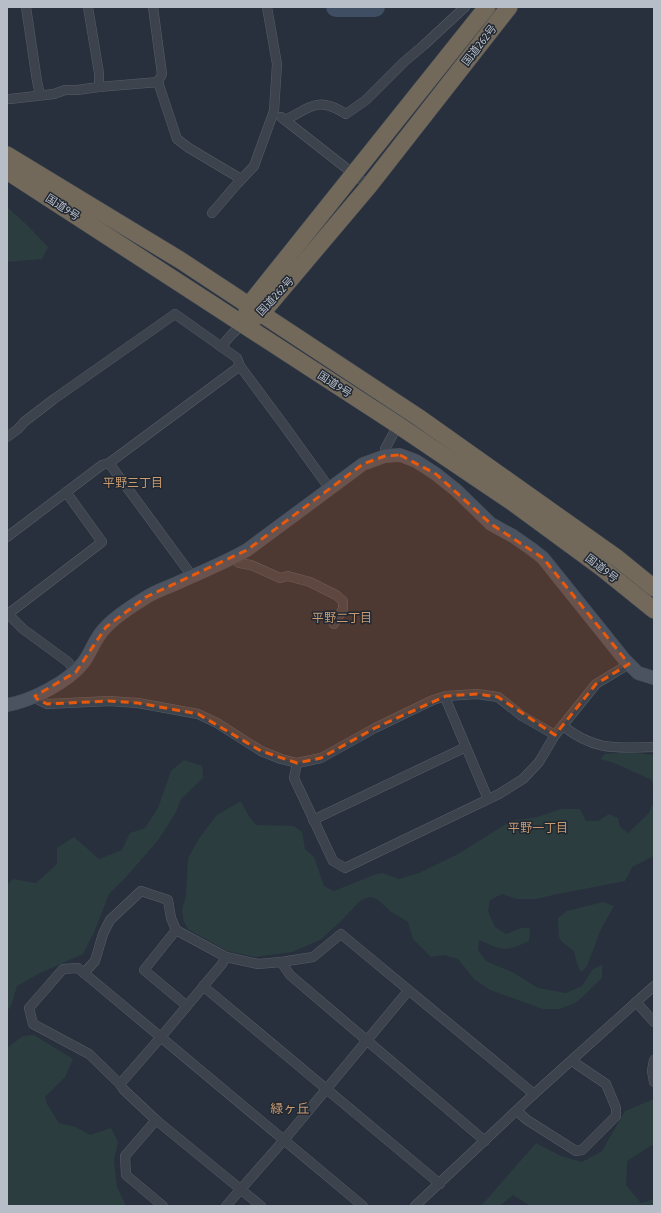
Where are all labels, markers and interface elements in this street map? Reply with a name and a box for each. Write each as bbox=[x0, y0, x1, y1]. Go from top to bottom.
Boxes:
street label: 国道262号 bbox=[459, 22, 499, 68]
street label: 国道9号 bbox=[44, 192, 82, 222]
street label: 国道262号 bbox=[254, 274, 296, 318]
street label: 国道9号 bbox=[316, 369, 354, 399]
district label: 平野三丁目 bbox=[103, 476, 163, 490]
street label: 国道9号 bbox=[583, 552, 621, 584]
district label: 平野二丁目 bbox=[312, 611, 372, 625]
district label: 平野一丁目 bbox=[508, 821, 568, 835]
district label: 緑ヶ丘 bbox=[270, 1101, 310, 1116]

